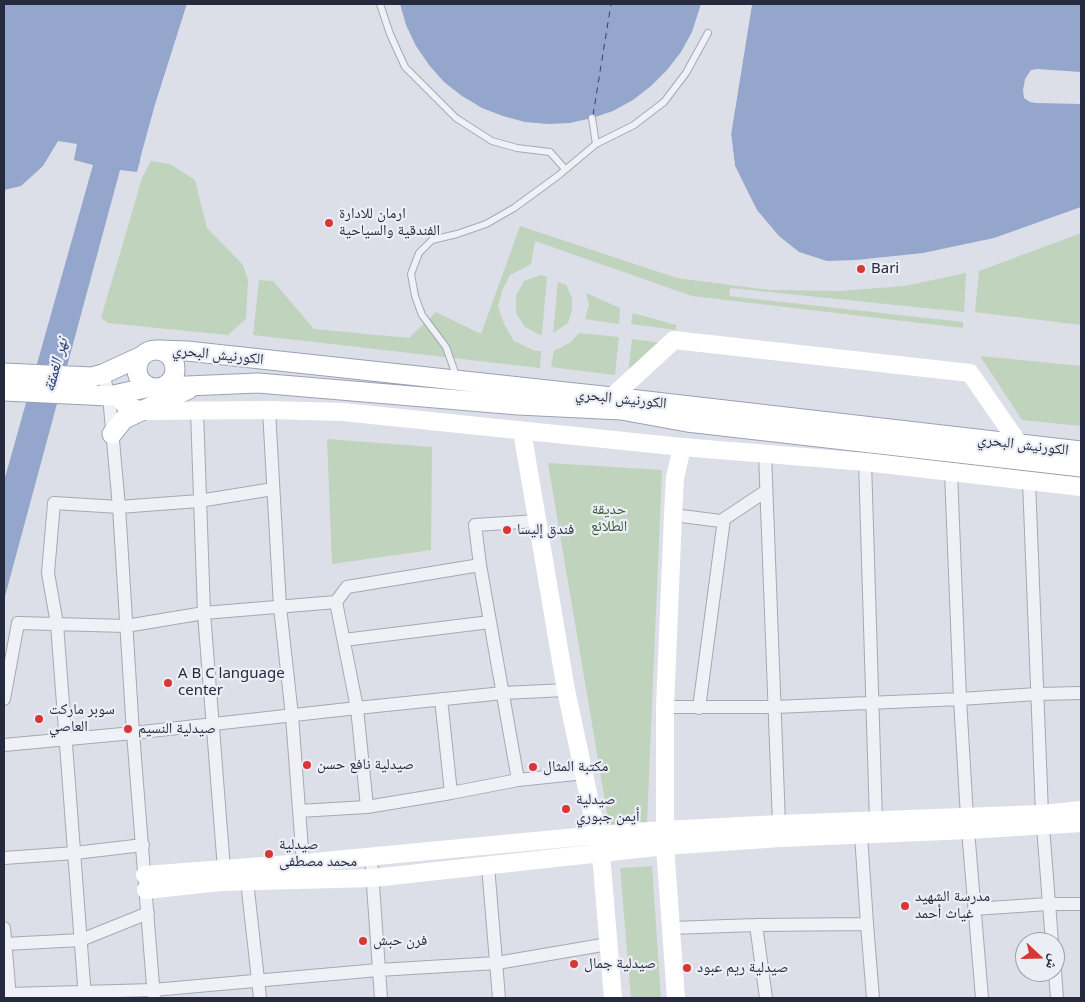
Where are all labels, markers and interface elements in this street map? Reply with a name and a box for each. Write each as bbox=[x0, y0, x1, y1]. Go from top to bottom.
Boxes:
place label: ارمان للادارة الفندقية والسياحية bbox=[339, 205, 440, 240]
marker: ارمان للادارة الفندقية والسياحية bbox=[323, 217, 335, 229]
place label: Bari bbox=[871, 260, 899, 278]
marker: Bari bbox=[855, 263, 867, 275]
water label: نهر الغمقة bbox=[40, 336, 72, 394]
street label: الكورنيش البحري bbox=[172, 341, 264, 369]
street label: الكورنيش البحري bbox=[575, 385, 667, 413]
street label: الكورنيش البحري bbox=[976, 430, 1070, 460]
park label: حديقة الطلائع bbox=[591, 501, 627, 536]
place label: فندق إليسا bbox=[517, 521, 574, 539]
marker: فندق إليسا bbox=[501, 524, 513, 536]
place label: A B C language center bbox=[178, 665, 285, 700]
marker: A B C language center bbox=[162, 677, 174, 689]
place label: سوبر ماركت العاصي bbox=[49, 701, 115, 736]
marker: سوبر ماركت العاصي bbox=[33, 713, 45, 725]
place label: صيدلية النسيم bbox=[138, 720, 216, 738]
marker: صيدلية النسيم bbox=[122, 723, 134, 735]
place label: صيدلية نافع حسن bbox=[317, 756, 414, 774]
place label: مكتبة المثال bbox=[543, 758, 608, 776]
marker: صيدلية نافع حسن bbox=[301, 759, 313, 771]
marker: مكتبة المثال bbox=[527, 761, 539, 773]
place label: صيدلية أيمن جبوري bbox=[576, 791, 640, 826]
marker: صيدلية أيمن جبوري bbox=[560, 803, 572, 815]
place label: صيدلية محمد مصطفى bbox=[279, 836, 357, 871]
marker: صيدلية محمد مصطفى bbox=[263, 848, 275, 860]
place label: مدرسة الشهيد غياث أحمد bbox=[915, 888, 990, 923]
marker: مدرسة الشهيد غياث أحمد bbox=[899, 900, 911, 912]
place label: فرن حبش bbox=[373, 932, 427, 950]
north arrow bbox=[1015, 932, 1065, 982]
marker: فرن حبش bbox=[357, 935, 369, 947]
text: ش bbox=[1042, 952, 1065, 973]
place label: صيدلية جمال bbox=[584, 955, 656, 973]
marker: صيدلية جمال bbox=[568, 958, 580, 970]
place label: صيدلية ريم عبود bbox=[697, 959, 788, 977]
marker: صيدلية ريم عبود bbox=[681, 962, 693, 974]

